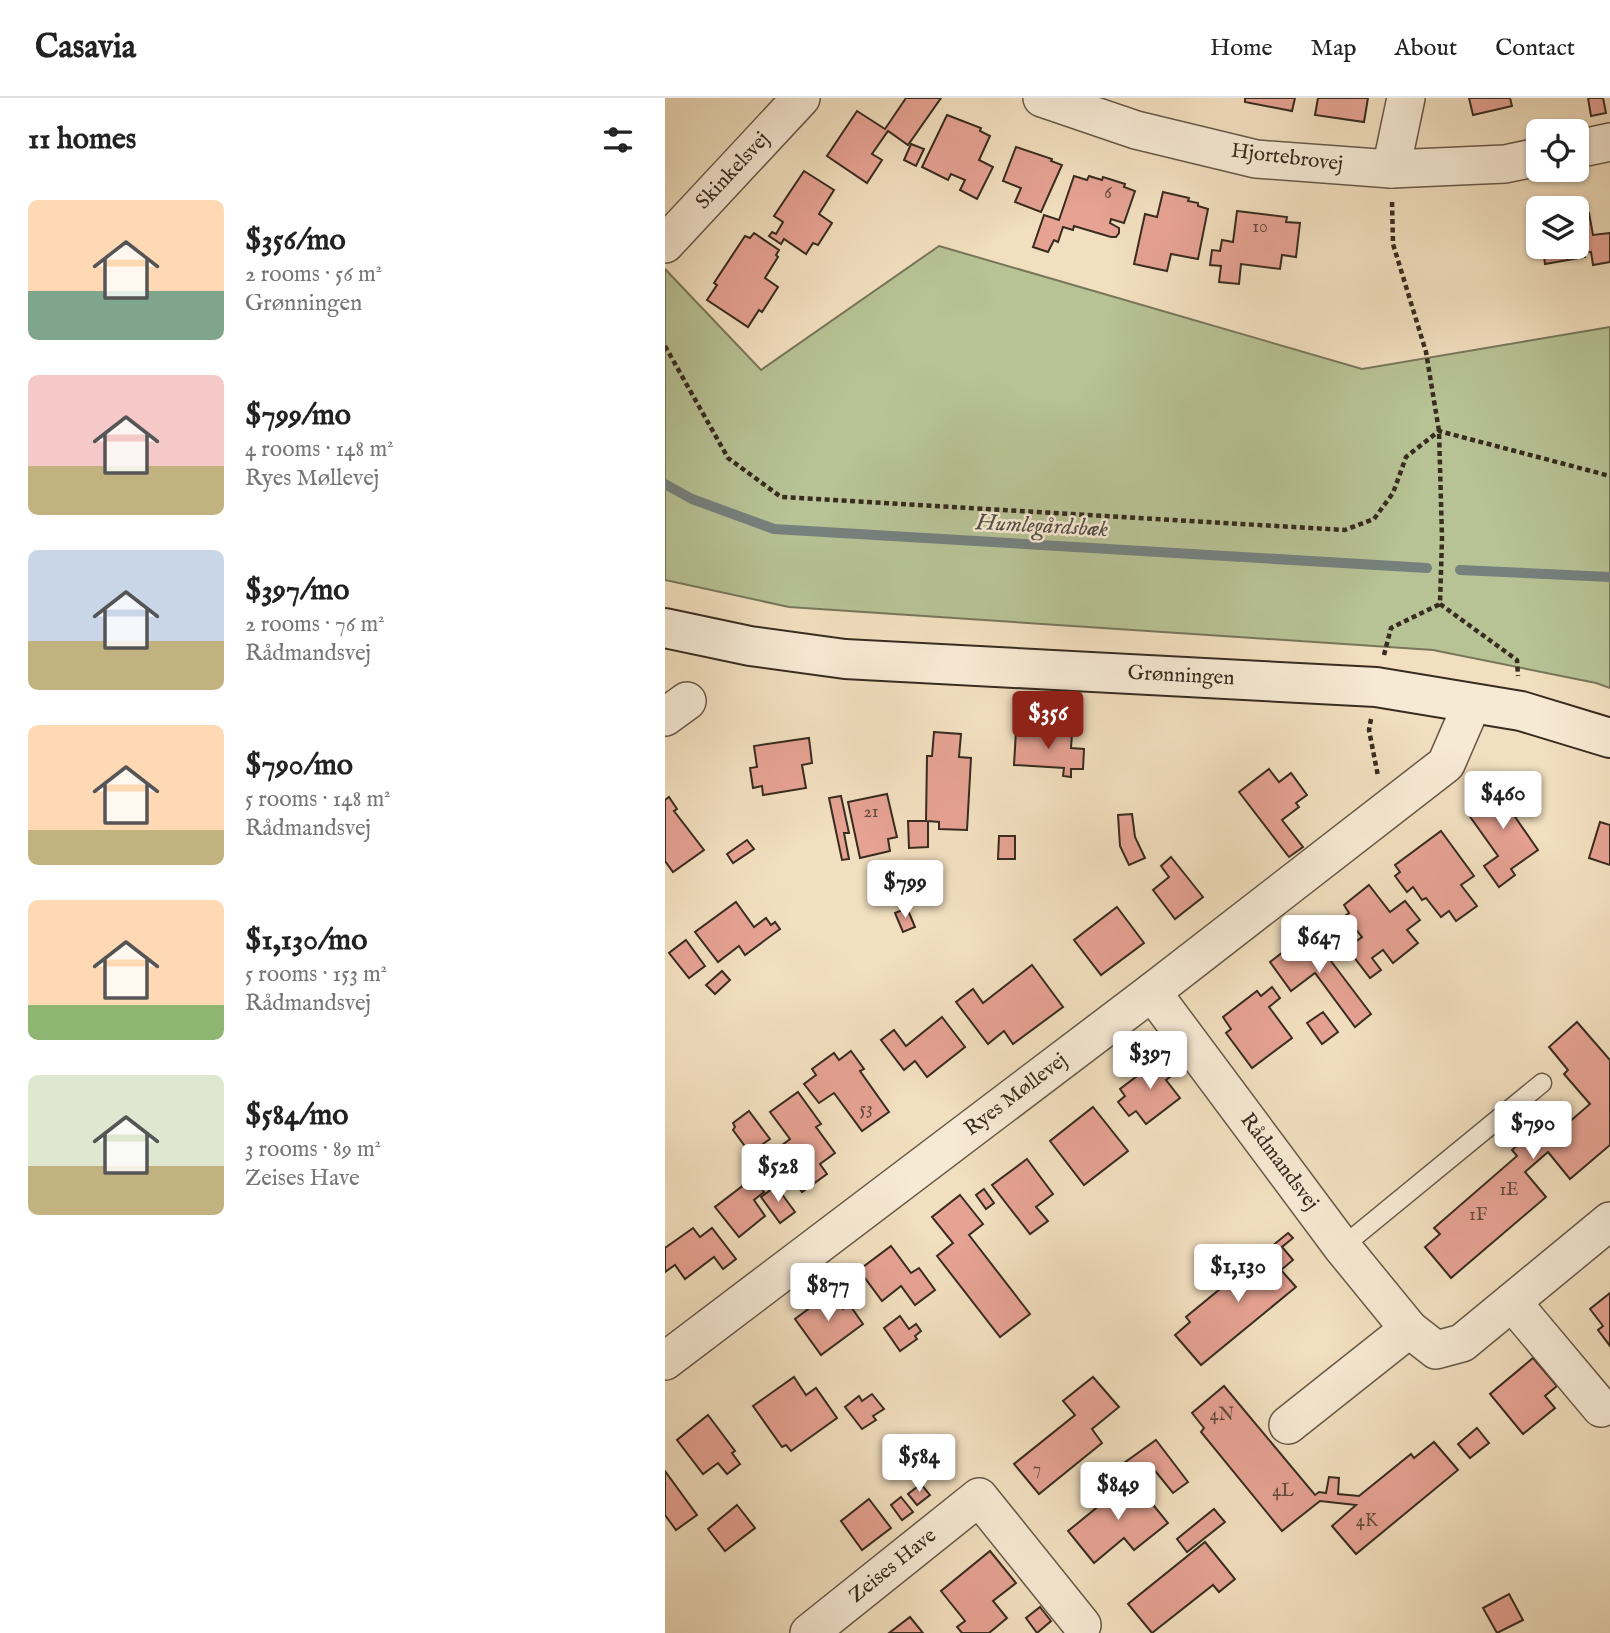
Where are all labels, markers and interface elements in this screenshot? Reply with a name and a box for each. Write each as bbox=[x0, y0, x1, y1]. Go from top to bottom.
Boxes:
text: Casavia bbox=[35, 27, 136, 69]
text: Home bbox=[1210, 33, 1273, 64]
text: Map bbox=[1311, 33, 1357, 64]
text: About bbox=[1395, 33, 1457, 64]
text: Contact bbox=[1495, 33, 1575, 64]
map controls bbox=[1526, 119, 1589, 259]
button: locate bbox=[1526, 119, 1589, 182]
text: 11 homes bbox=[28, 121, 136, 159]
icon: filters bbox=[599, 121, 637, 159]
street label: Skinkelsvej bbox=[690, 126, 776, 216]
street label: Hjortebrovej bbox=[1229, 138, 1345, 178]
house number: 6 bbox=[1104, 182, 1112, 205]
button: layers bbox=[1526, 196, 1589, 259]
house number: 10 bbox=[1252, 216, 1268, 239]
text: $356/mo bbox=[245, 222, 346, 260]
icon: home bbox=[84, 228, 168, 312]
text: 2 rooms · 56 m² bbox=[245, 260, 382, 289]
text: Grønningen bbox=[245, 289, 362, 318]
text: $799/mo bbox=[245, 397, 351, 435]
icon: home bbox=[84, 403, 168, 487]
text: 4 rooms · 148 m² bbox=[245, 435, 394, 464]
text: Ryes Møllevej bbox=[245, 464, 379, 493]
water label: Humlegårdsbæk bbox=[974, 508, 1109, 545]
text: $397/mo bbox=[245, 572, 349, 610]
icon: home bbox=[84, 578, 168, 662]
text: 2 rooms · 76 m² bbox=[245, 610, 385, 639]
text: Rådmandsvej bbox=[245, 639, 371, 668]
street label: Grønningen bbox=[1127, 660, 1235, 692]
pin: $356 bbox=[1007, 692, 1089, 751]
text: $356 bbox=[1028, 699, 1068, 728]
text: $790/mo bbox=[245, 747, 353, 785]
icon: home bbox=[84, 753, 168, 837]
pin: $460 bbox=[1462, 772, 1544, 831]
text: $460 bbox=[1480, 779, 1526, 808]
text: 5 rooms · 148 m² bbox=[245, 785, 391, 814]
house number: 21 bbox=[863, 801, 879, 824]
text: Rådmandsvej bbox=[245, 814, 371, 843]
pin: $799 bbox=[864, 860, 946, 920]
text: $799 bbox=[883, 868, 927, 897]
pin: $647 bbox=[1278, 916, 1360, 975]
text: $1,130/mo bbox=[245, 922, 367, 960]
text: $647 bbox=[1297, 923, 1341, 952]
icon: home bbox=[84, 928, 168, 1012]
text: 5 rooms · 153 m² bbox=[245, 960, 387, 989]
text: Rådmandsvej bbox=[245, 989, 371, 1018]
pin: $397 bbox=[1109, 1032, 1191, 1091]
text: $397 bbox=[1129, 1039, 1171, 1068]
street label: Ryes Møllevej bbox=[959, 1047, 1073, 1143]
text: $584/mo bbox=[245, 1097, 348, 1135]
house number: 53 bbox=[859, 1098, 873, 1121]
pin: $790 bbox=[1492, 1102, 1574, 1161]
icon: home bbox=[84, 1103, 168, 1187]
street label: Rådmandsvej bbox=[1234, 1108, 1324, 1216]
text: $790 bbox=[1511, 1109, 1555, 1138]
text: 3 rooms · 89 m² bbox=[245, 1135, 381, 1164]
pin: $528 bbox=[737, 1144, 819, 1204]
text: $528 bbox=[758, 1152, 798, 1181]
text: Zeises Have bbox=[245, 1164, 360, 1193]
house number: 1E bbox=[1499, 1179, 1519, 1202]
house number: 1F bbox=[1469, 1204, 1488, 1227]
pin: $1,130 bbox=[1181, 1244, 1295, 1304]
text: $1,130 bbox=[1210, 1252, 1266, 1281]
pin: $877 bbox=[787, 1264, 869, 1323]
text: $877 bbox=[806, 1271, 850, 1300]
house number: 4N bbox=[1210, 1404, 1235, 1427]
pin: $584 bbox=[878, 1434, 960, 1494]
text: $584 bbox=[898, 1442, 940, 1471]
house number: 7 bbox=[1033, 1458, 1041, 1481]
pin: $849 bbox=[1077, 1462, 1159, 1522]
text: $849 bbox=[1096, 1470, 1140, 1499]
house number: 4L bbox=[1272, 1480, 1294, 1503]
house number: 4K bbox=[1356, 1510, 1379, 1533]
street label: Zeises Have bbox=[844, 1522, 942, 1609]

